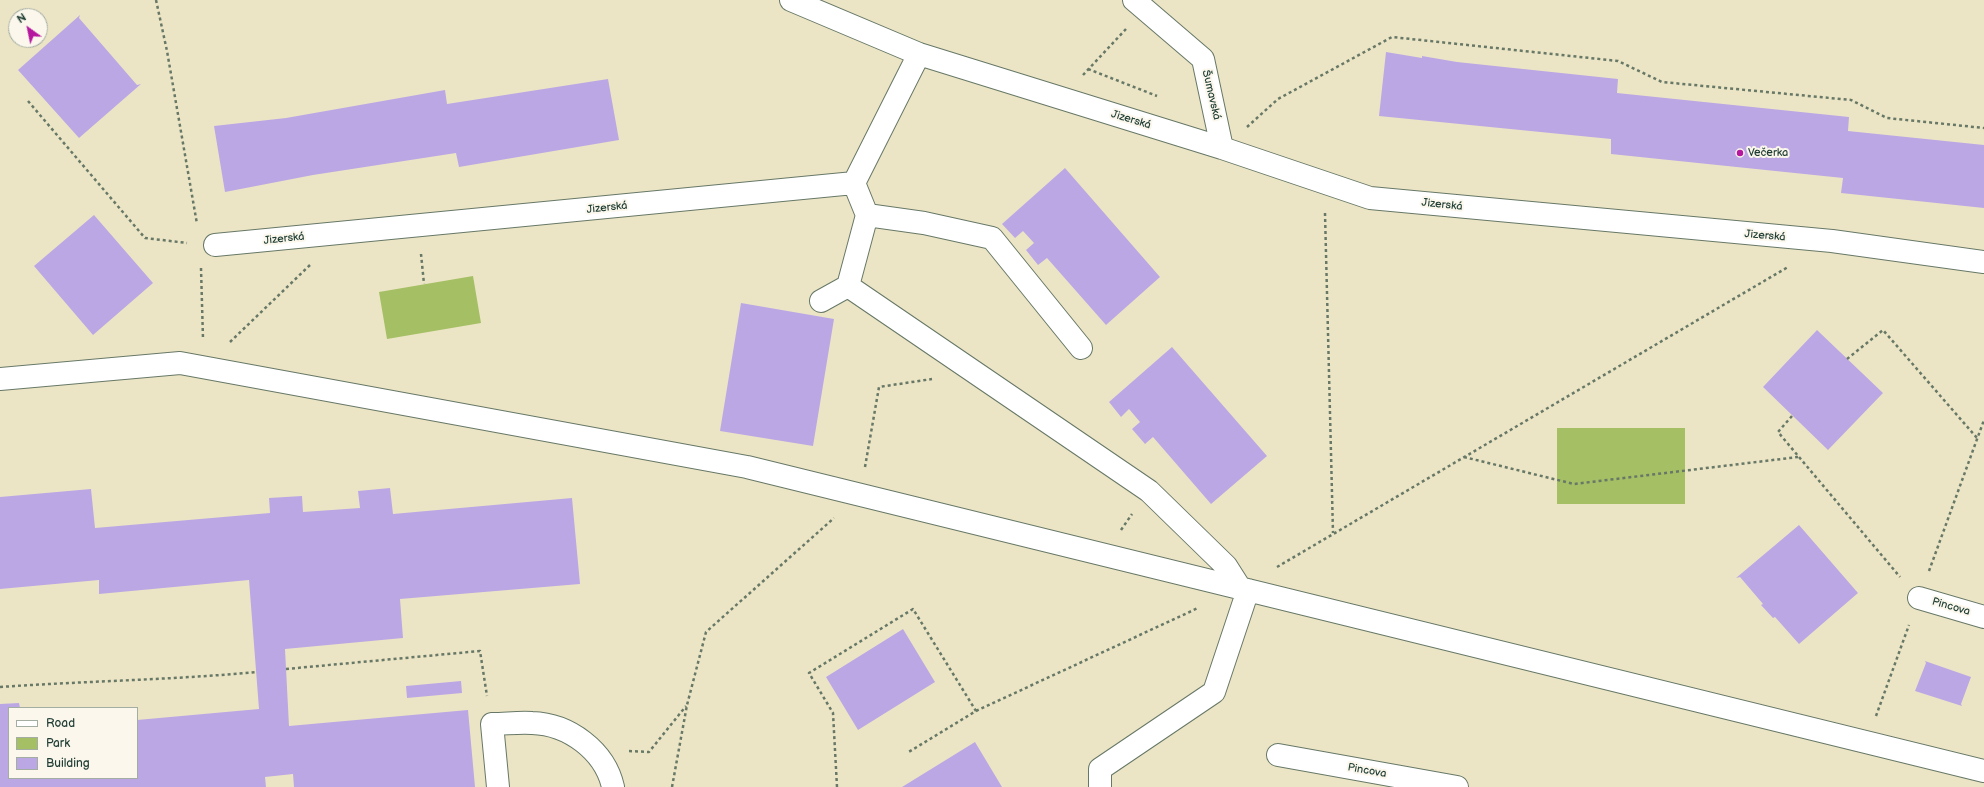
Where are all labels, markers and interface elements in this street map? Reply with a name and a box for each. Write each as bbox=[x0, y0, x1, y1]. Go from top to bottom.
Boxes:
north arrow bbox=[8, 8, 48, 48]
text: N bbox=[15, 11, 29, 26]
street label: Šumavská bbox=[1199, 69, 1223, 121]
street label: Jizerská bbox=[1109, 108, 1153, 132]
place label: Večerka bbox=[1748, 146, 1788, 160]
marker: Večerka bbox=[1735, 148, 1745, 158]
street label: Jizerská bbox=[1421, 196, 1463, 214]
street label: Jizerská bbox=[586, 199, 628, 217]
street label: Jizerská bbox=[1744, 228, 1786, 244]
street label: Jizerská bbox=[263, 230, 305, 248]
street label: Pincova bbox=[1930, 595, 1972, 619]
legend bbox=[8, 707, 138, 779]
text: Road bbox=[46, 716, 75, 731]
text: Park bbox=[46, 736, 70, 751]
text: Building bbox=[46, 756, 90, 771]
street label: Pincova bbox=[1347, 761, 1387, 781]

